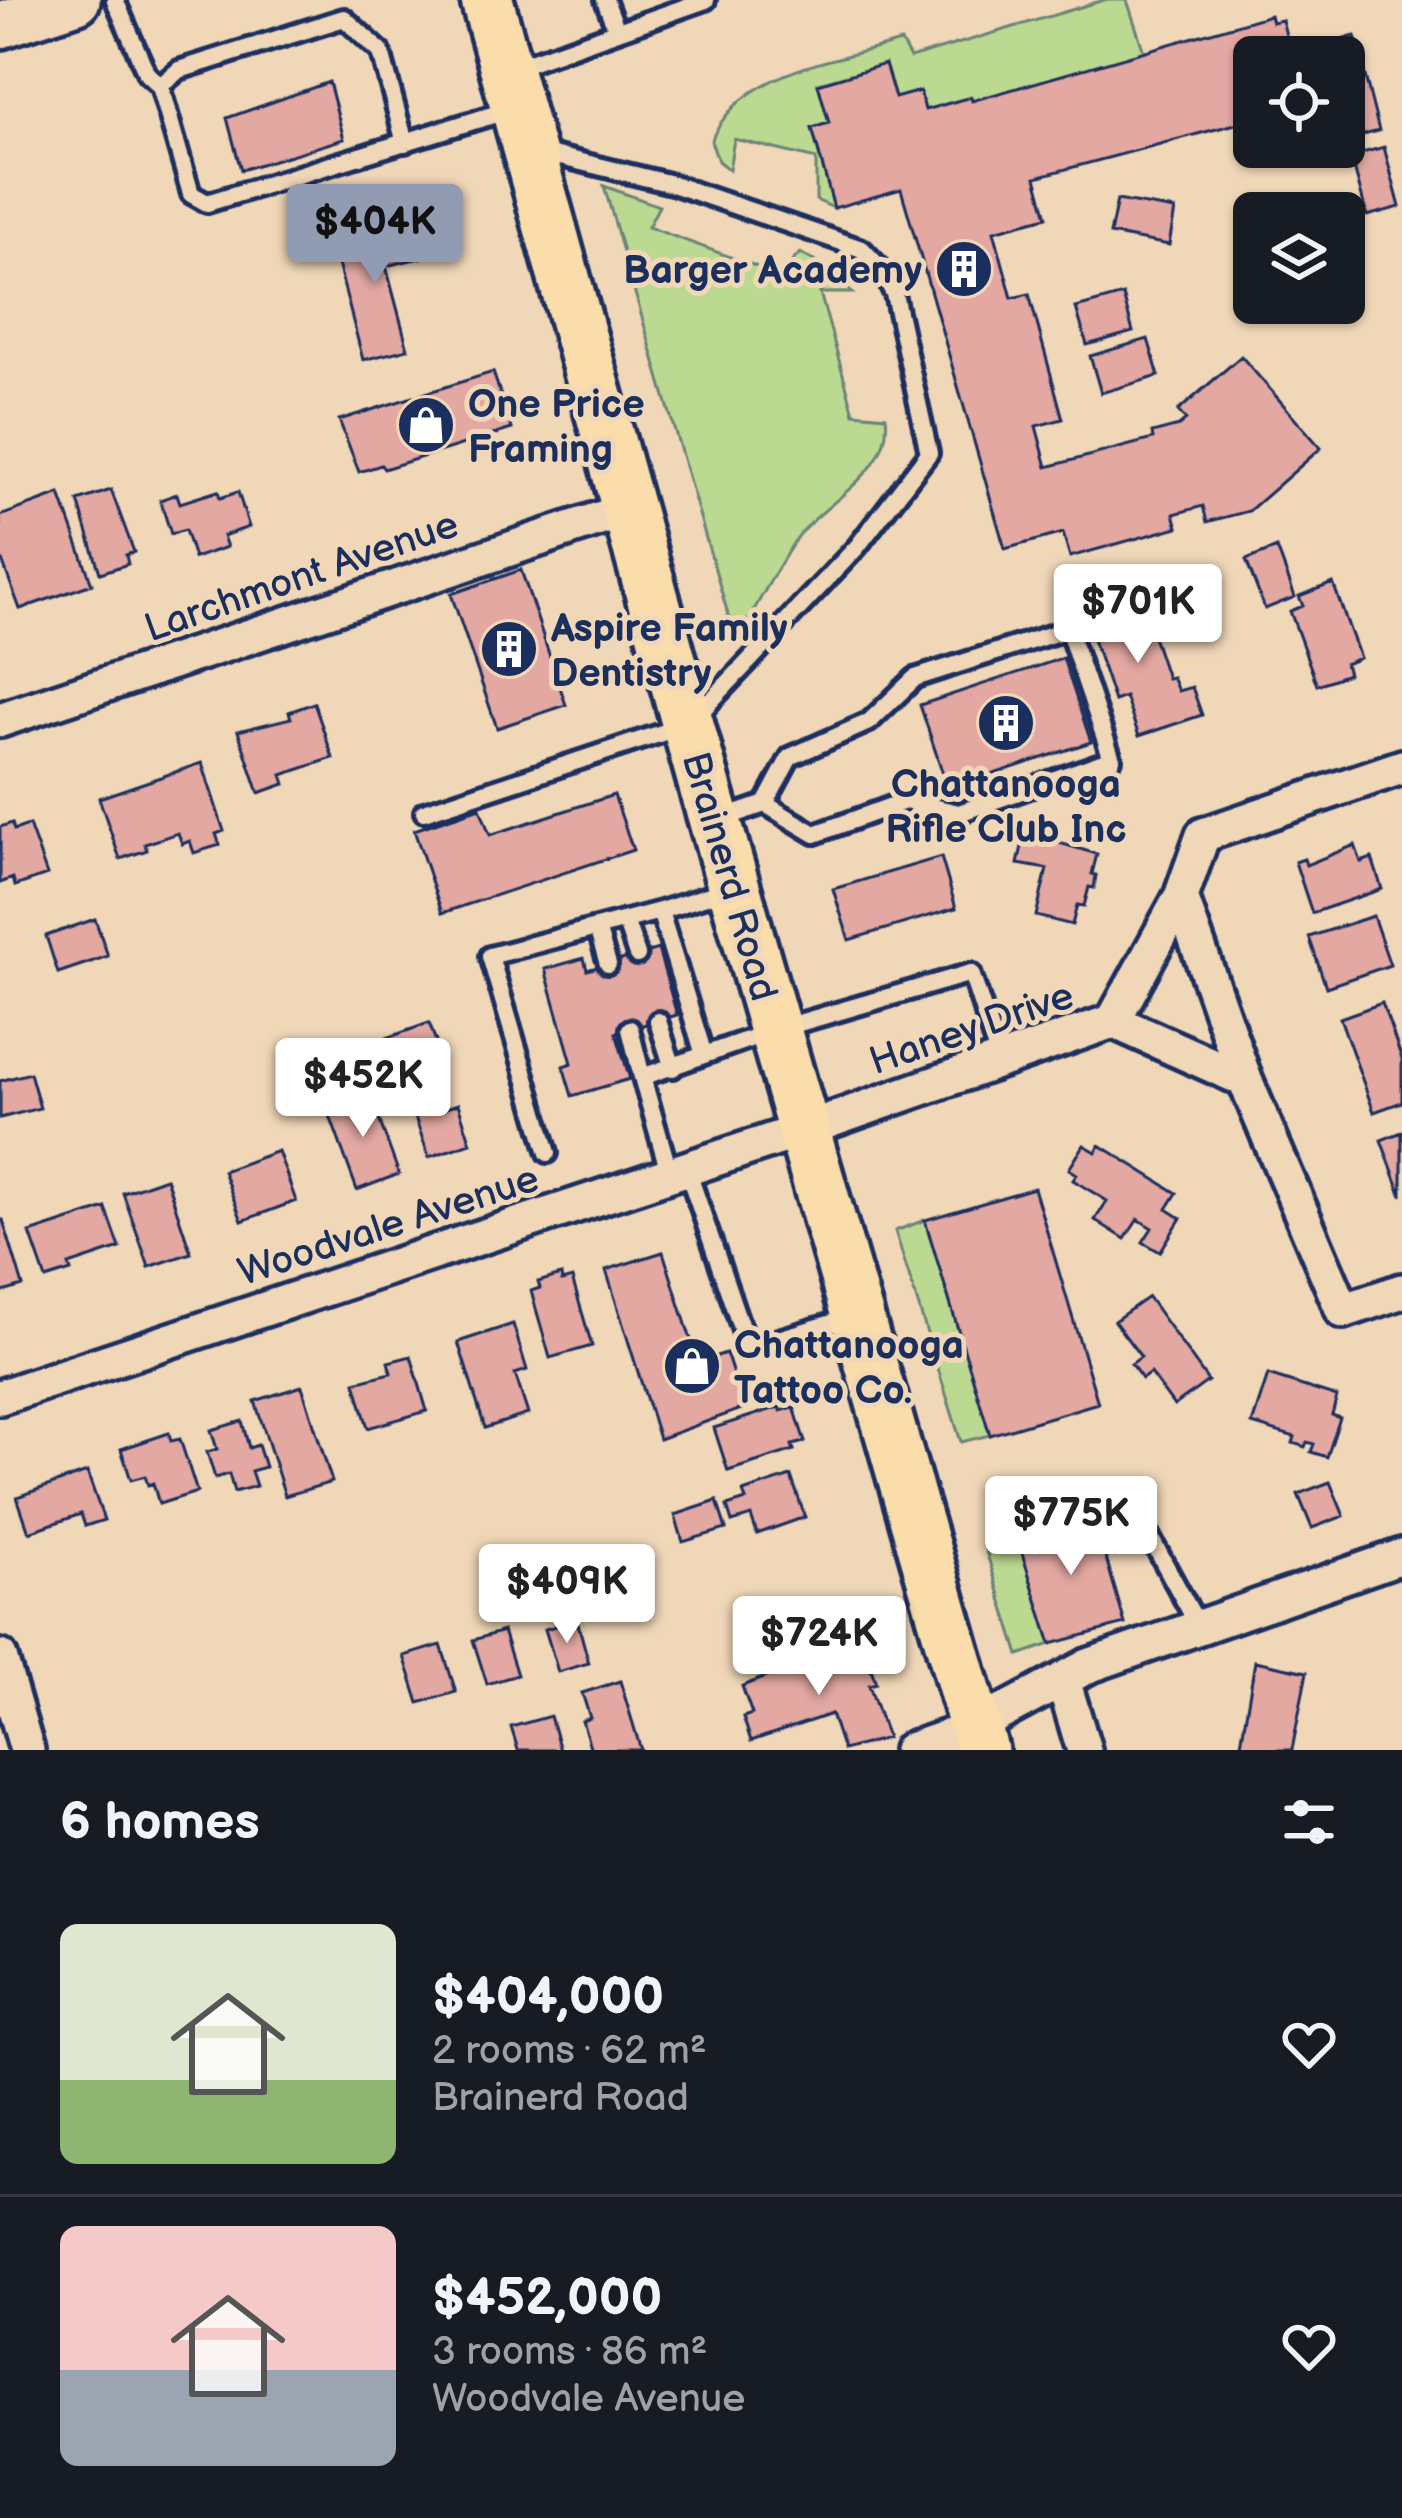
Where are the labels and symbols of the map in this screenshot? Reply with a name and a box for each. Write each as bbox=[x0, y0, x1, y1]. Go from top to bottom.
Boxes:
pin: $404K bbox=[291, 184, 459, 286]
building icon: Barger Academy bbox=[933, 238, 995, 300]
place label: Barger Academy bbox=[623, 248, 922, 295]
place label: One Price Framing bbox=[468, 382, 645, 474]
shop icon: One Price Framing bbox=[395, 394, 457, 456]
street label: Larchmont Avenue bbox=[139, 502, 465, 653]
pin: $701K bbox=[1054, 564, 1222, 666]
place label: Aspire Family Dentistry bbox=[550, 606, 788, 698]
building icon: Aspire Family Dentistry bbox=[478, 618, 540, 680]
building icon: Chattanooga Rifle Club Inc bbox=[975, 692, 1037, 754]
street label: Brainerd Road bbox=[671, 747, 787, 1007]
place label: Chattanooga Rifle Club Inc bbox=[885, 762, 1127, 854]
street label: Haney Drive bbox=[864, 973, 1080, 1086]
pin: $452K bbox=[279, 1038, 447, 1140]
street label: Woodvale Avenue bbox=[233, 1156, 545, 1297]
place label: Chattanooga Tattoo Co. bbox=[734, 1323, 964, 1415]
shop icon: Chattanooga Tattoo Co. bbox=[661, 1335, 723, 1397]
pin: $775K bbox=[987, 1476, 1155, 1578]
pin: $409K bbox=[483, 1544, 651, 1646]
pin: $724K bbox=[735, 1596, 903, 1698]

